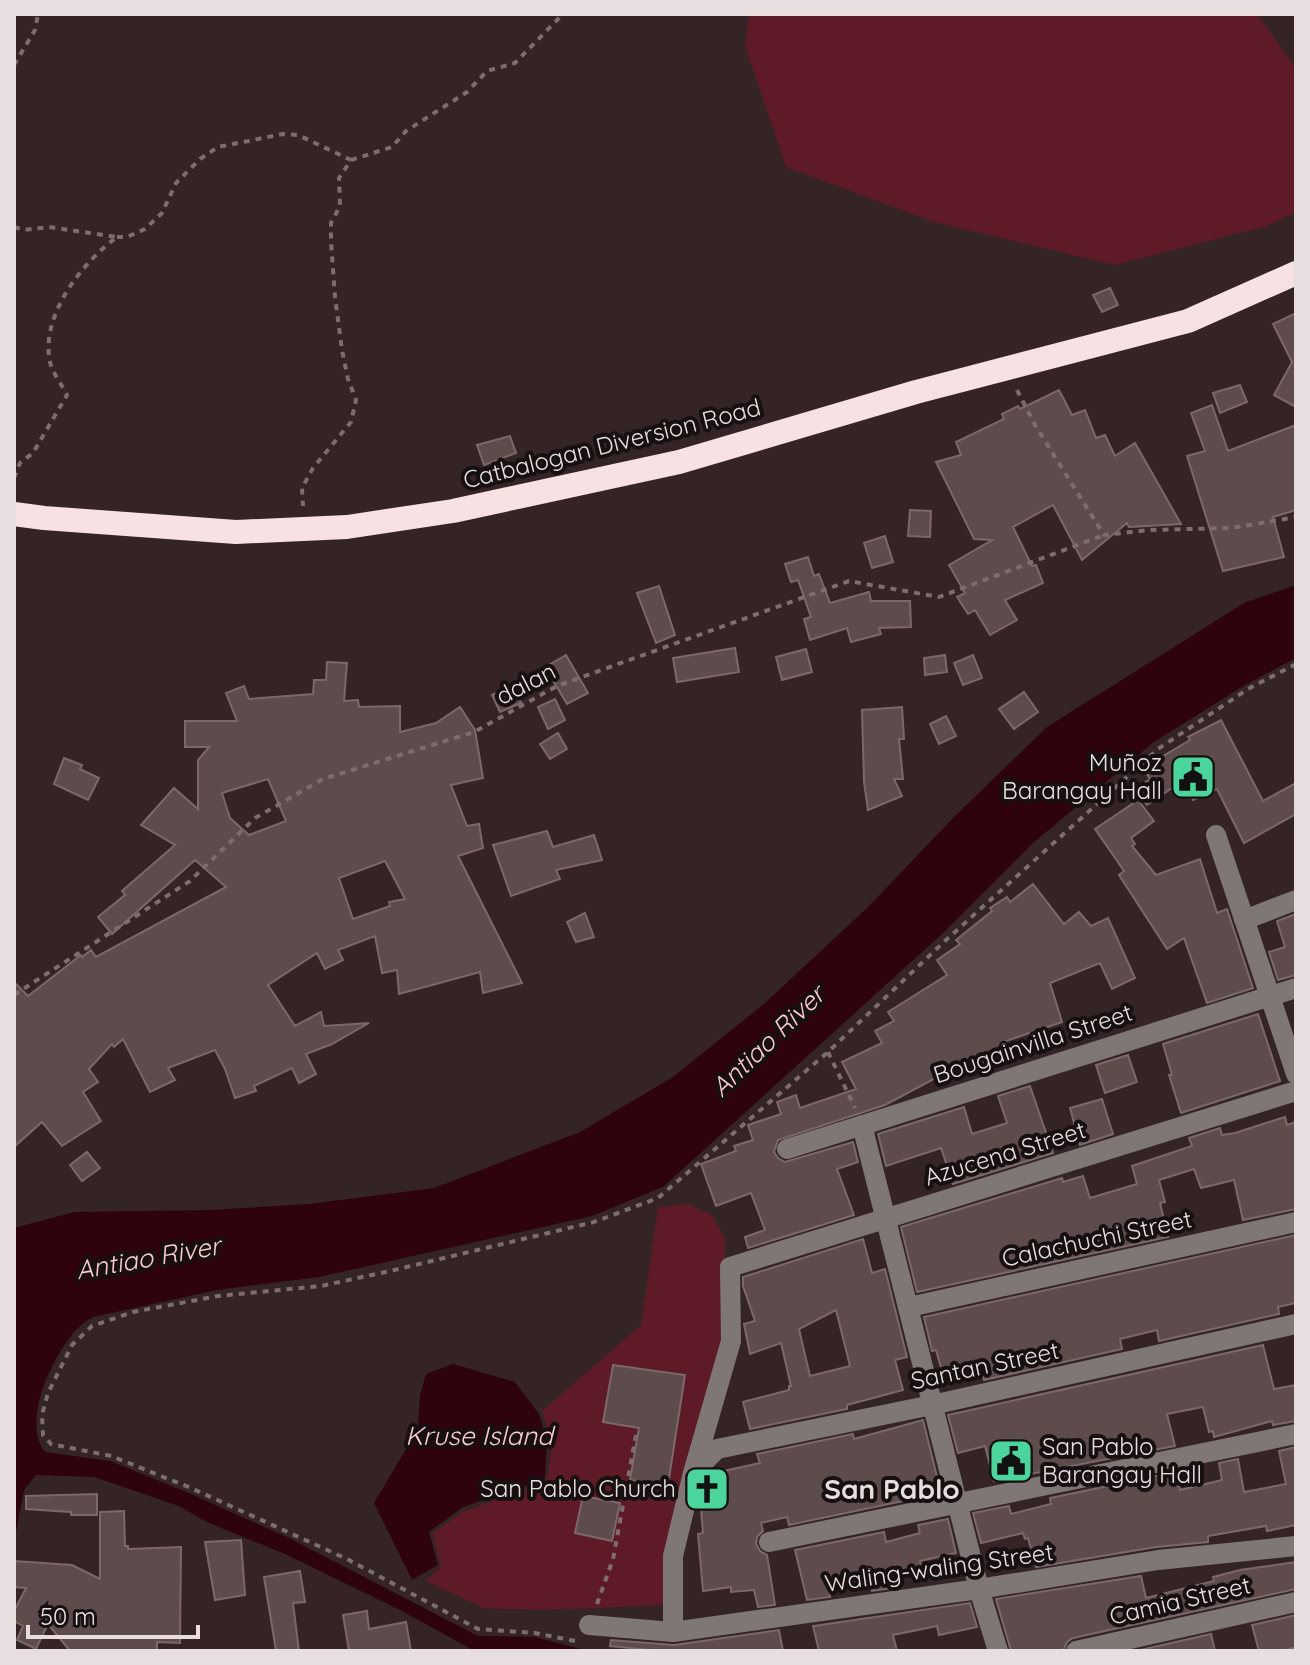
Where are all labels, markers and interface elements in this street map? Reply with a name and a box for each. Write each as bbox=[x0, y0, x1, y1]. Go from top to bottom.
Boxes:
street label: Catbalogan Diversion Road bbox=[460, 392, 764, 495]
street label: dalan bbox=[491, 655, 560, 711]
place label: Muñoz Barangay Hall bbox=[1002, 747, 1162, 805]
public building icon: Muñoz Barangay Hall bbox=[1169, 753, 1217, 801]
water label: Antiao River bbox=[704, 976, 834, 1103]
street label: Bougainvilla Street bbox=[929, 997, 1136, 1089]
street label: Azucena Street bbox=[920, 1114, 1089, 1192]
street label: Calachuchi Street bbox=[999, 1203, 1194, 1273]
water label: Antiao River bbox=[73, 1228, 226, 1286]
street label: Santan Street bbox=[908, 1335, 1062, 1395]
water label: Kruse Island bbox=[405, 1419, 556, 1452]
place label: San Pablo Barangay Hall bbox=[1042, 1431, 1202, 1489]
public building icon: San Pablo Barangay Hall bbox=[987, 1437, 1035, 1485]
church icon: San Pablo Church bbox=[683, 1465, 731, 1513]
district label: San Pablo bbox=[824, 1471, 960, 1506]
place label: San Pablo Church bbox=[480, 1473, 676, 1503]
street label: Waling-waling Street bbox=[823, 1536, 1055, 1598]
street label: Camia Street bbox=[1106, 1569, 1253, 1631]
scale bar bbox=[28, 1589, 198, 1639]
text: 50 m bbox=[40, 1601, 96, 1631]

